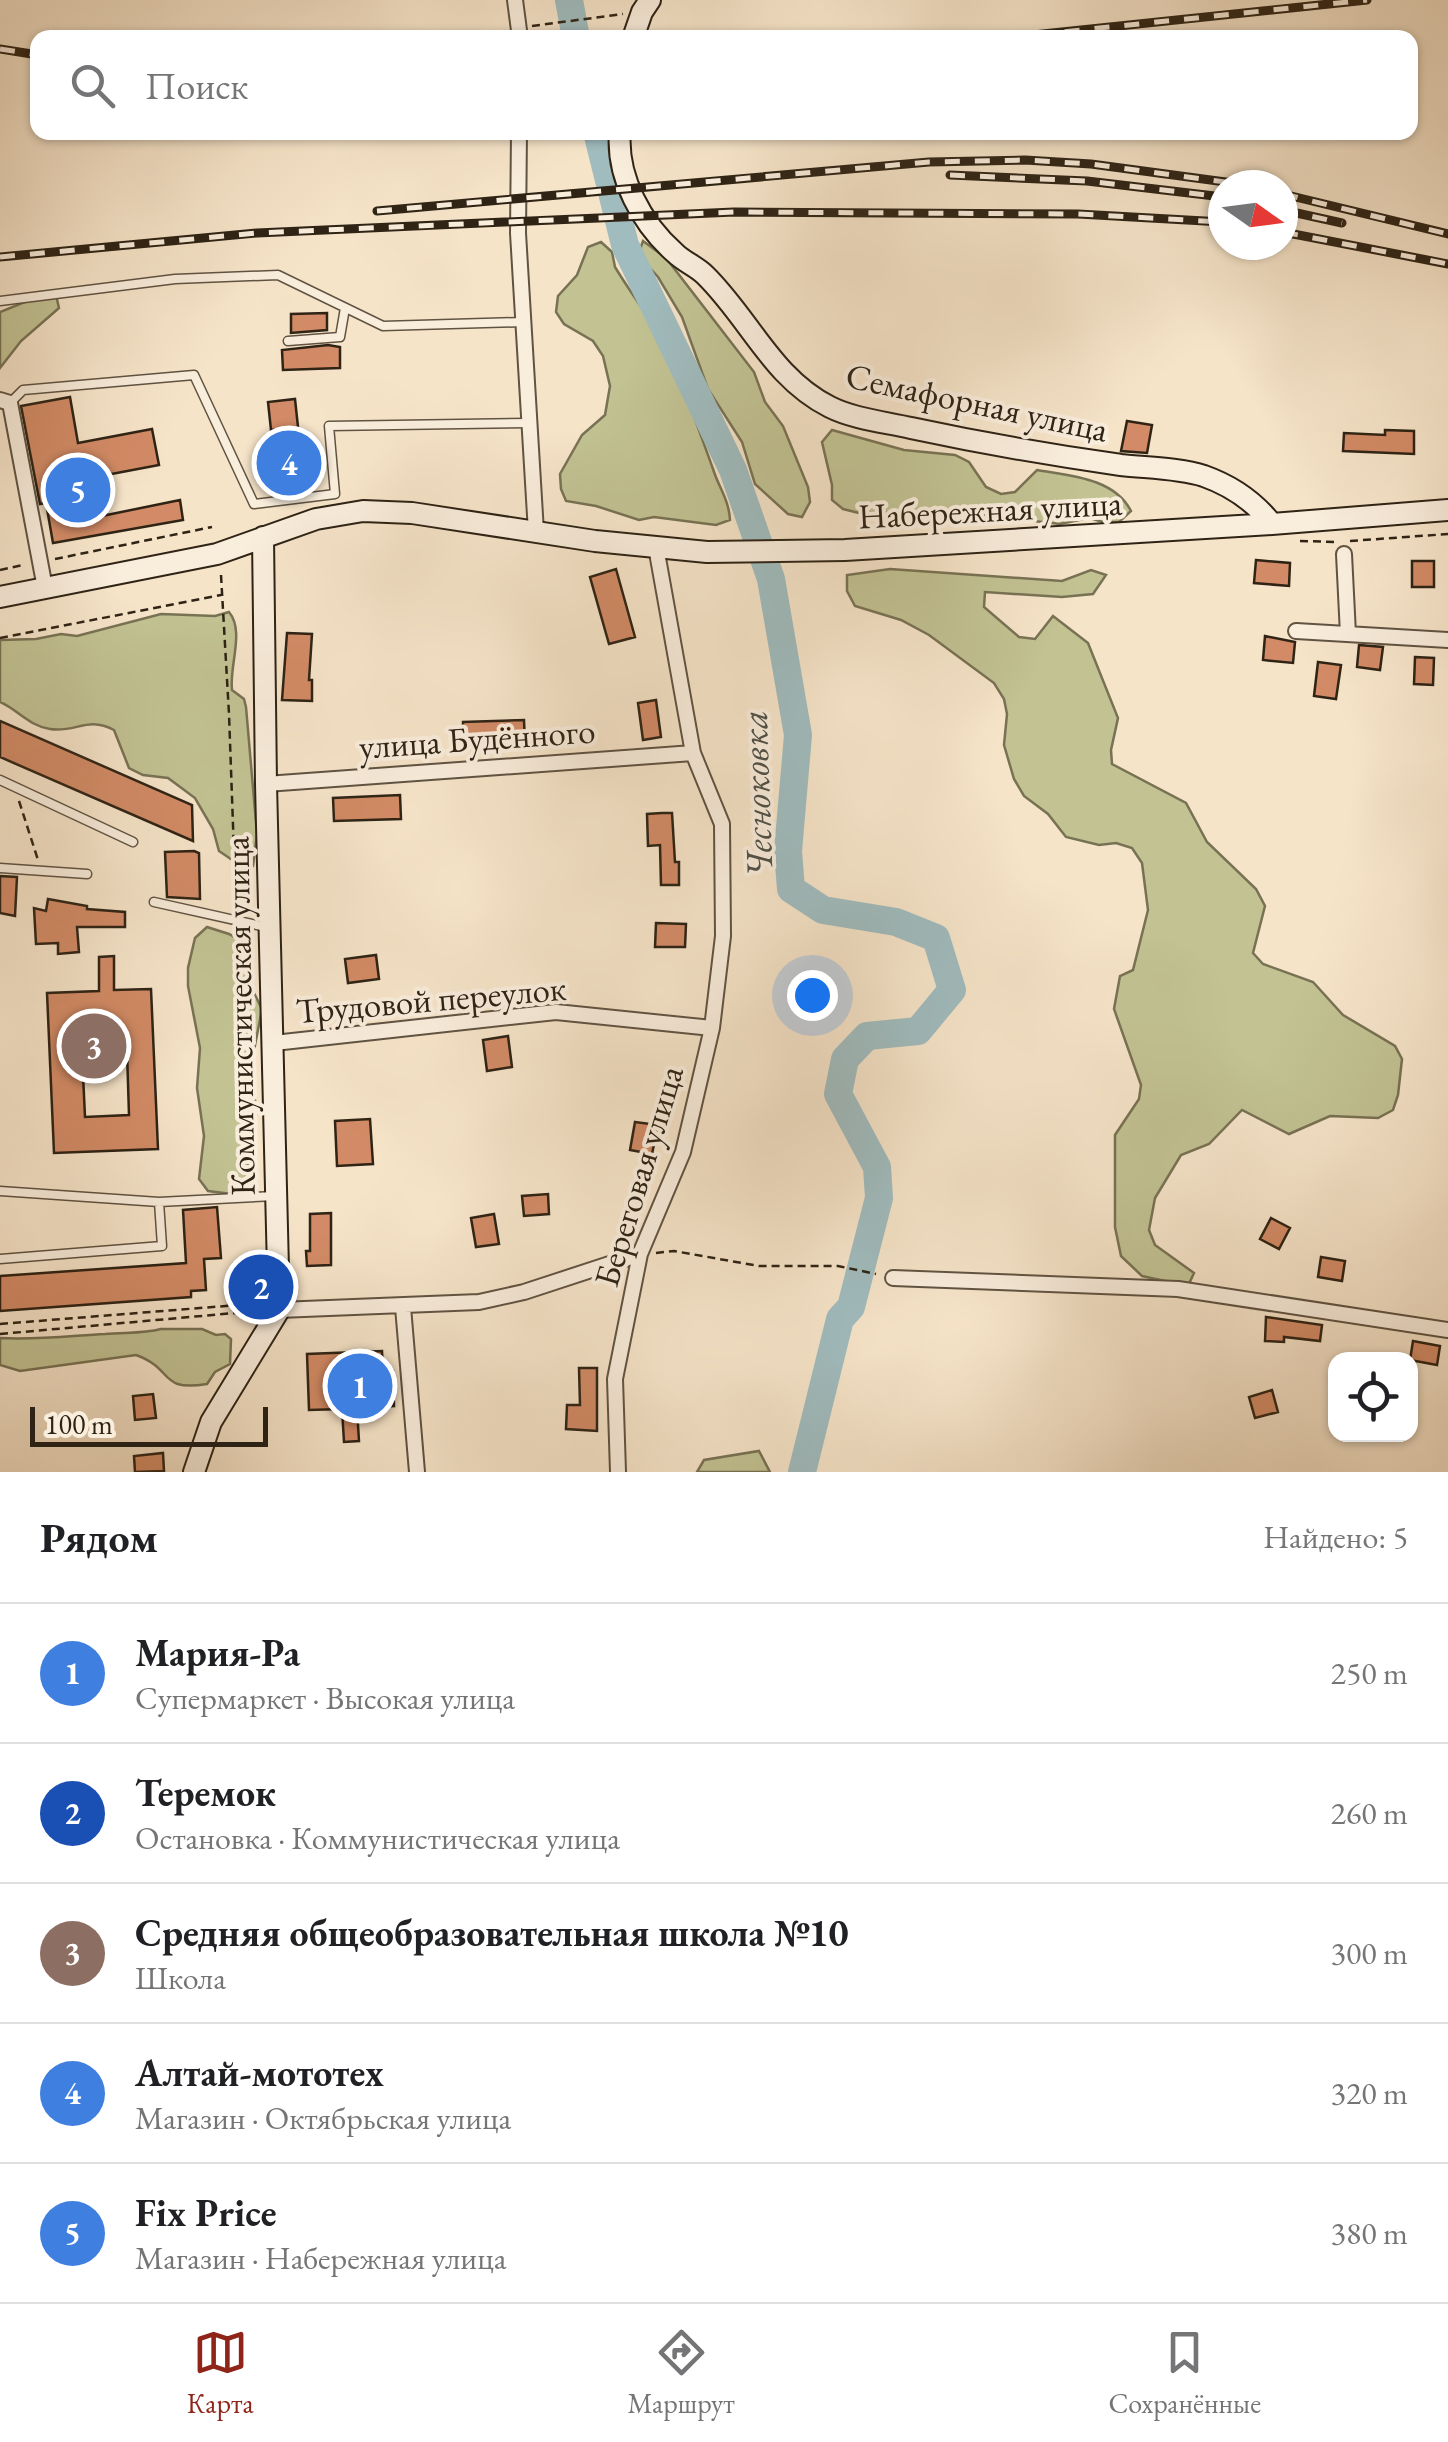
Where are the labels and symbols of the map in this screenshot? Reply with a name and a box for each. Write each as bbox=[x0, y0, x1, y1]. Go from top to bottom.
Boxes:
north arrow bbox=[1208, 170, 1298, 260]
street label: Семафорная улица bbox=[842, 352, 1112, 453]
pin: 4 bbox=[256, 426, 322, 500]
pin: 5 bbox=[46, 452, 110, 528]
street label: Набережная улица bbox=[857, 480, 1123, 539]
street label: улица Будённого bbox=[357, 707, 597, 770]
water label: Чесноковка bbox=[729, 709, 783, 879]
street label: Коммунистическая улица bbox=[213, 836, 266, 1196]
street label: Трудовой переулок bbox=[294, 965, 568, 1034]
your location bbox=[787, 970, 838, 1021]
pin: 3 bbox=[62, 1008, 126, 1084]
street label: Береговая улица bbox=[583, 1060, 694, 1292]
pin: 2 bbox=[228, 1250, 294, 1324]
pin: 1 bbox=[328, 1348, 392, 1424]
scale bar bbox=[30, 1402, 268, 1446]

